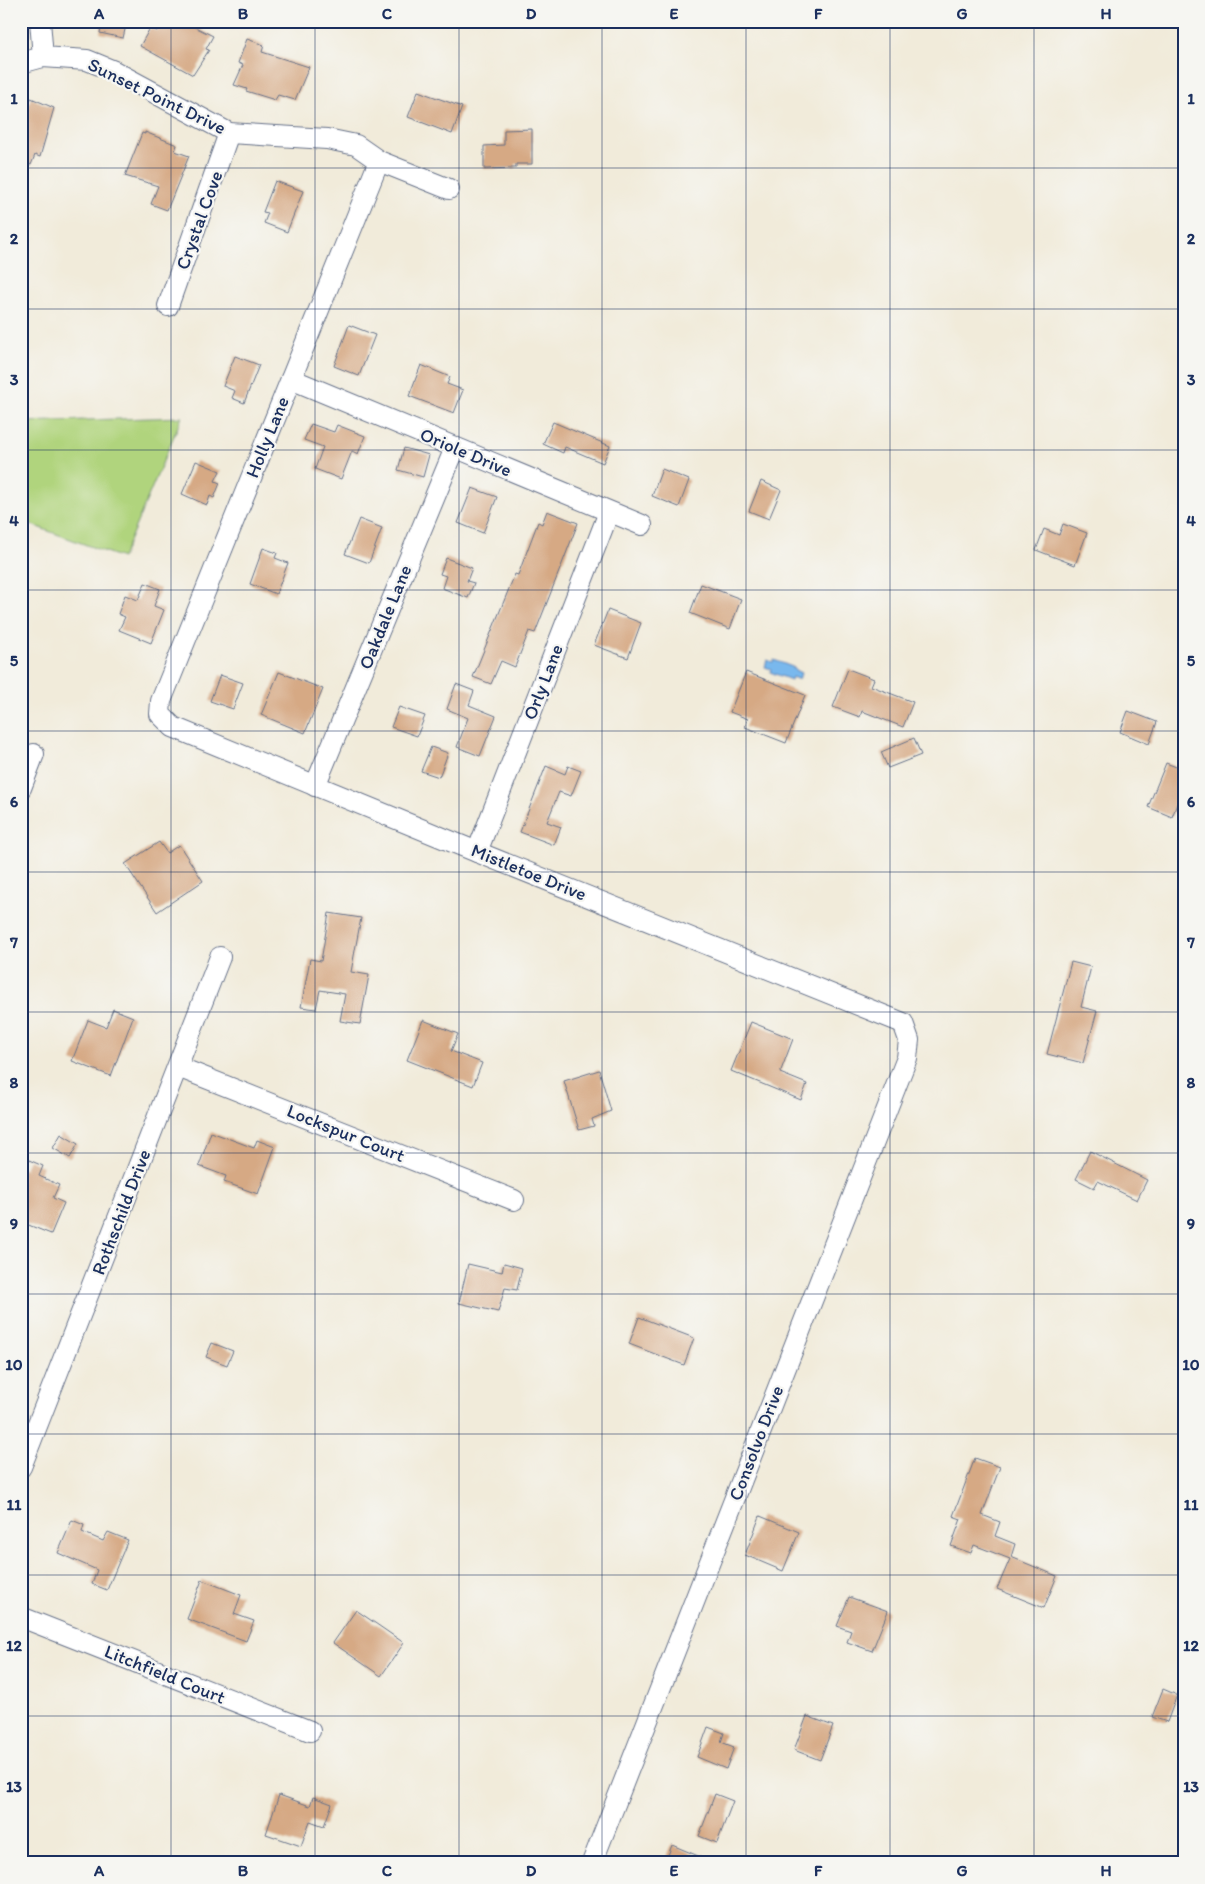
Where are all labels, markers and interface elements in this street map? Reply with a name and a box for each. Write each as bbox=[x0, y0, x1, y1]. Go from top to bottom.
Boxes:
text: A bbox=[93, 4, 105, 23]
text: B bbox=[238, 4, 249, 23]
text: C bbox=[382, 4, 393, 23]
text: D bbox=[526, 4, 537, 23]
text: E bbox=[670, 4, 679, 23]
text: F bbox=[814, 4, 823, 23]
text: G bbox=[956, 4, 968, 23]
text: H bbox=[1100, 4, 1112, 23]
street label: Sunset Point Drive bbox=[84, 53, 230, 139]
text: 1 bbox=[10, 89, 18, 108]
text: 1 bbox=[1187, 89, 1195, 108]
street label: Crystal Cove bbox=[170, 167, 228, 273]
text: 2 bbox=[10, 229, 19, 248]
text: 2 bbox=[1187, 229, 1196, 248]
text: 3 bbox=[10, 370, 19, 389]
text: 3 bbox=[1187, 370, 1196, 389]
street label: Holly Lane bbox=[240, 393, 294, 481]
street label: Oriole Drive bbox=[417, 422, 515, 482]
text: 4 bbox=[9, 511, 19, 530]
text: 4 bbox=[1186, 511, 1196, 530]
street label: Oakdale Lane bbox=[354, 561, 416, 673]
street label: Orly Lane bbox=[518, 641, 568, 723]
text: 5 bbox=[10, 651, 19, 670]
text: 5 bbox=[1187, 651, 1196, 670]
text: 6 bbox=[10, 792, 19, 811]
text: 6 bbox=[1187, 792, 1196, 811]
street label: Mistletoe Drive bbox=[468, 838, 590, 906]
text: 7 bbox=[9, 933, 18, 952]
text: 7 bbox=[1186, 933, 1195, 952]
text: 8 bbox=[10, 1073, 19, 1092]
text: 8 bbox=[1187, 1073, 1196, 1092]
street label: Lockspur Court bbox=[284, 1099, 408, 1167]
street label: Rothschild Drive bbox=[87, 1146, 155, 1278]
text: 9 bbox=[10, 1214, 18, 1233]
text: 9 bbox=[1187, 1214, 1195, 1233]
text: 10 bbox=[5, 1355, 23, 1374]
text: 10 bbox=[1182, 1355, 1200, 1374]
street label: Consolvo Drive bbox=[724, 1382, 788, 1504]
text: 11 bbox=[7, 1495, 22, 1514]
text: 11 bbox=[1184, 1495, 1199, 1514]
text: 12 bbox=[6, 1636, 23, 1655]
text: 12 bbox=[1183, 1636, 1200, 1655]
street label: Litchfield Court bbox=[101, 1639, 229, 1709]
text: 13 bbox=[6, 1777, 22, 1796]
text: 13 bbox=[1183, 1777, 1199, 1796]
text: A bbox=[93, 1861, 105, 1880]
text: B bbox=[238, 1861, 249, 1880]
text: C bbox=[382, 1861, 393, 1880]
text: D bbox=[526, 1861, 537, 1880]
text: E bbox=[670, 1861, 679, 1880]
text: F bbox=[814, 1861, 823, 1880]
text: G bbox=[956, 1861, 968, 1880]
text: H bbox=[1100, 1861, 1112, 1880]

